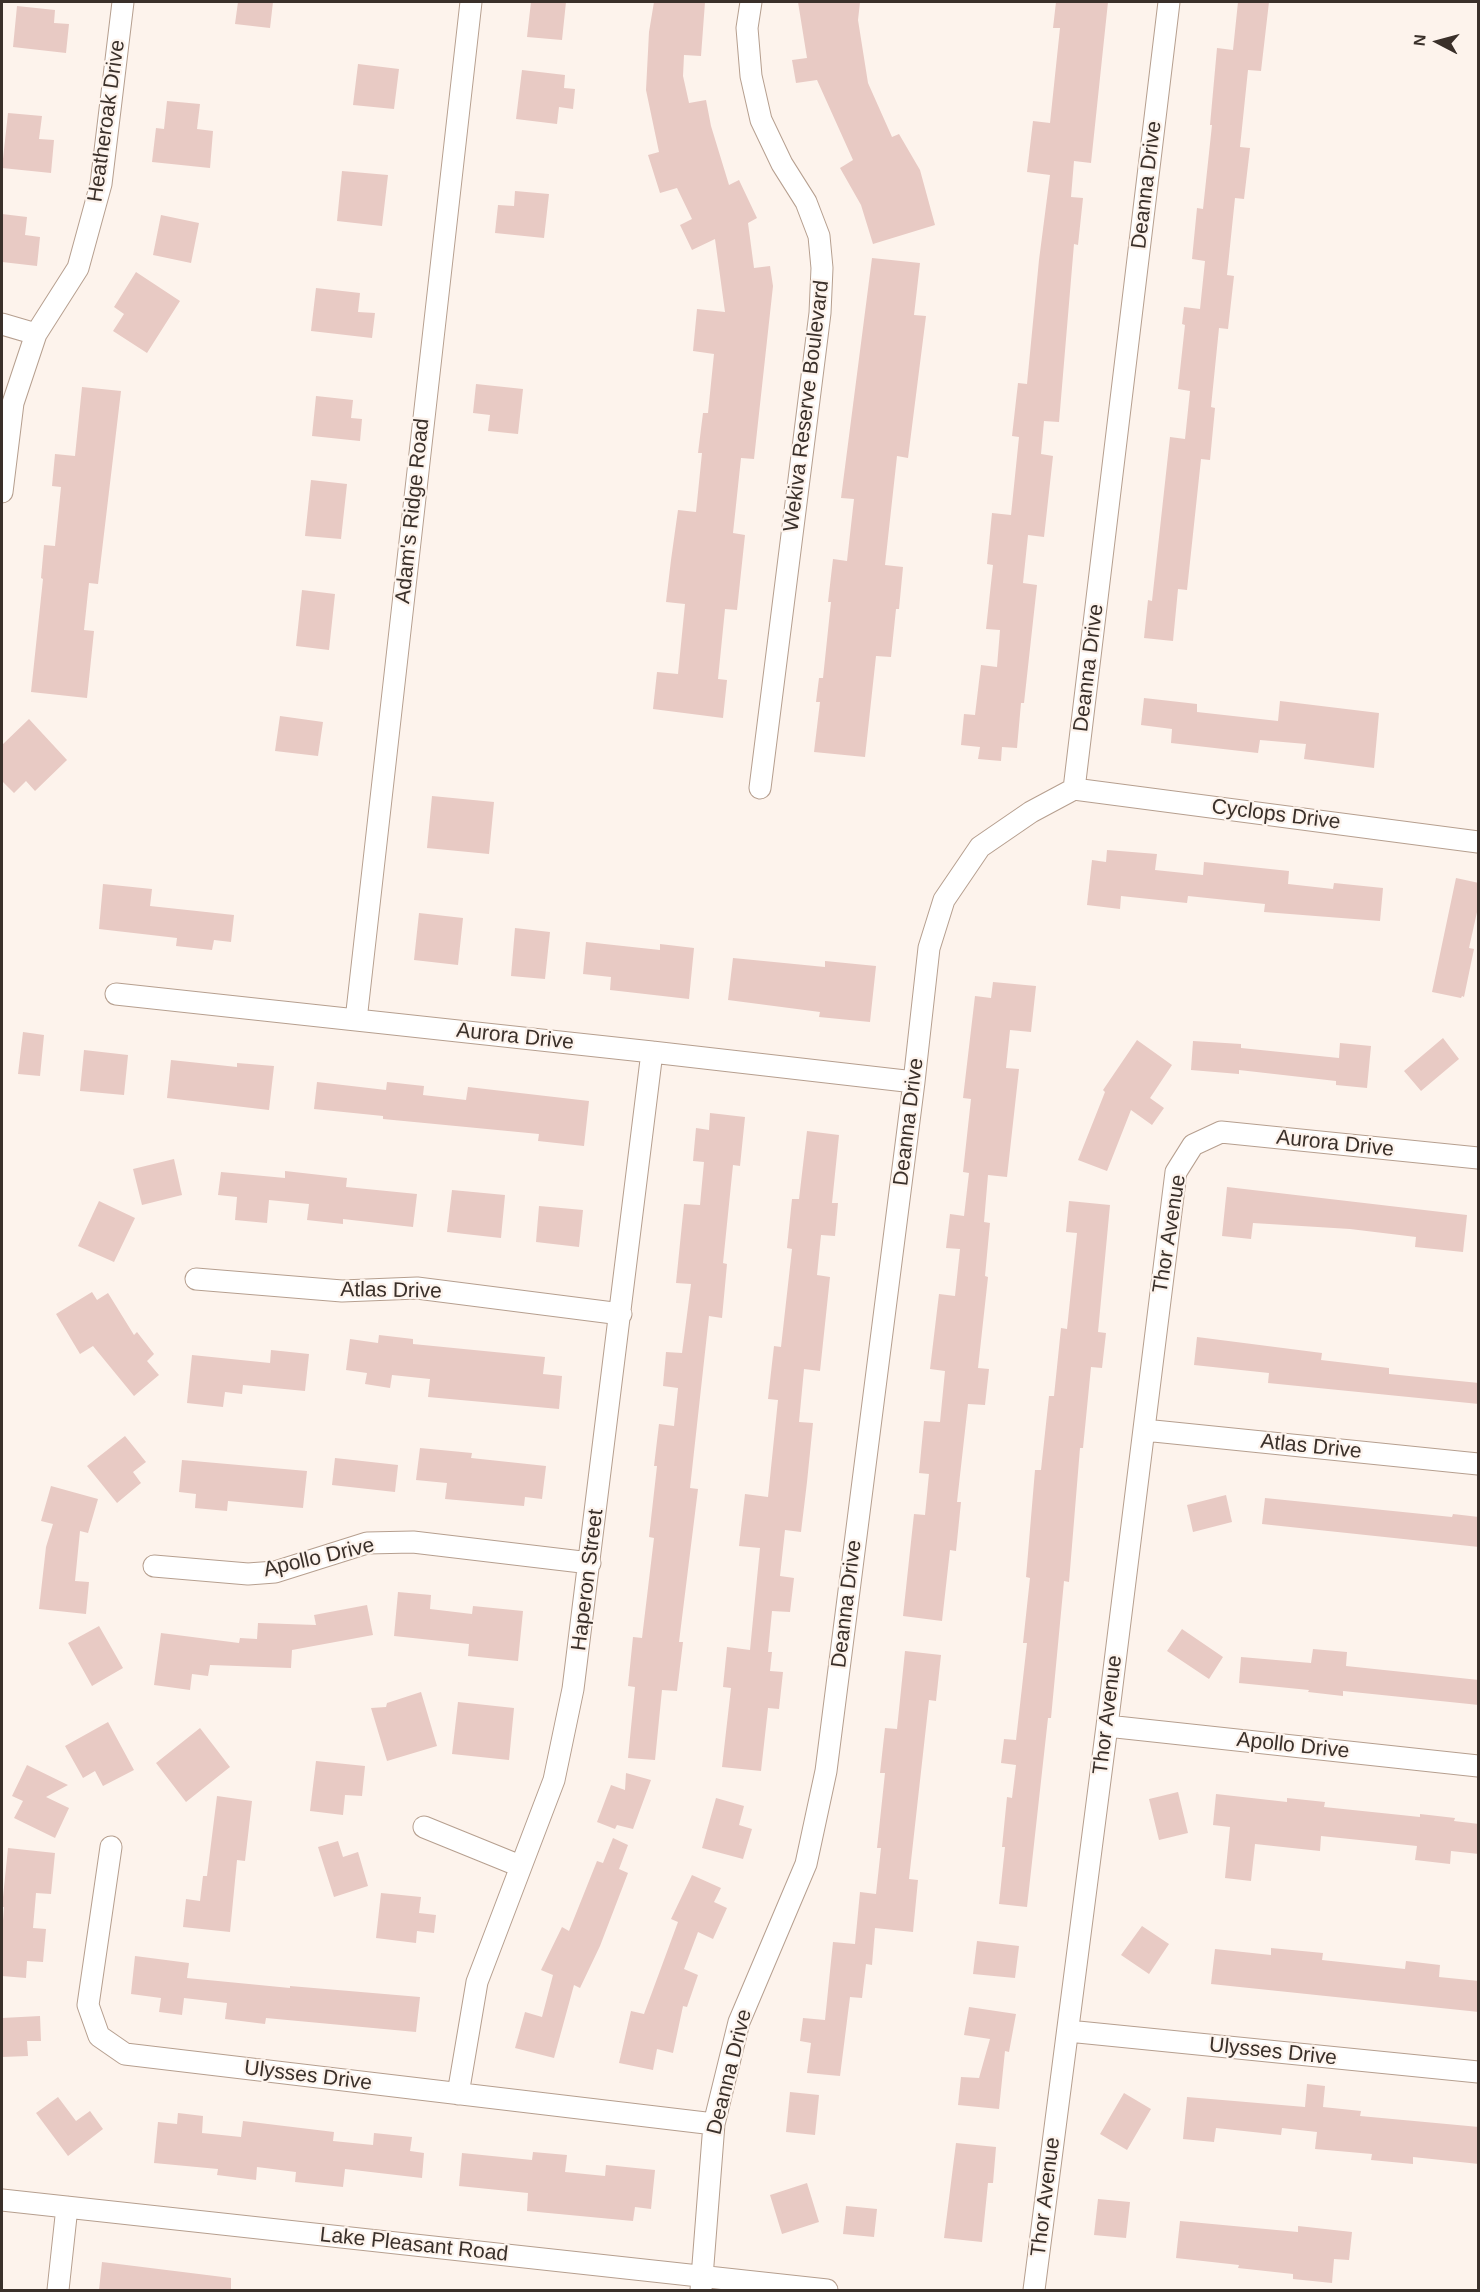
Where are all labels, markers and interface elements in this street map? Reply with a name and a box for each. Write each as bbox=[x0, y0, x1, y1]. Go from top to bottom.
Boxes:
north arrow bbox=[1408, 12, 1468, 72]
text: N bbox=[1411, 33, 1429, 47]
street label: Heatheroak Drive bbox=[83, 38, 131, 204]
street label: Deanna Drive bbox=[1127, 120, 1167, 250]
street label: Wekiva Reserve Boulevard bbox=[779, 279, 835, 533]
street label: Adam's Ridge Road bbox=[391, 417, 435, 605]
street label: Deanna Drive bbox=[1069, 603, 1109, 733]
street label: Cyclops Drive bbox=[1210, 795, 1342, 835]
street label: Aurora Drive bbox=[455, 1018, 575, 1056]
street label: Deanna Drive bbox=[889, 1057, 929, 1187]
street label: Aurora Drive bbox=[1275, 1125, 1395, 1163]
street label: Thor Avenue bbox=[1148, 1173, 1192, 1295]
street label: Atlas Drive bbox=[340, 1278, 442, 1304]
street label: Atlas Drive bbox=[1259, 1429, 1363, 1465]
street label: Haperon Street bbox=[567, 1508, 609, 1652]
street label: Apollo Drive bbox=[261, 1533, 377, 1583]
street label: Deanna Drive bbox=[827, 1539, 867, 1669]
street label: Thor Avenue bbox=[1088, 1654, 1128, 1776]
street label: Apollo Drive bbox=[1235, 1728, 1351, 1764]
street label: Deanna Drive bbox=[702, 2007, 758, 2137]
street label: Ulysses Drive bbox=[1208, 2033, 1338, 2071]
street label: Ulysses Drive bbox=[243, 2056, 373, 2096]
street label: Thor Avenue bbox=[1026, 2136, 1066, 2258]
street label: Lake Pleasant Road bbox=[319, 2223, 509, 2267]

